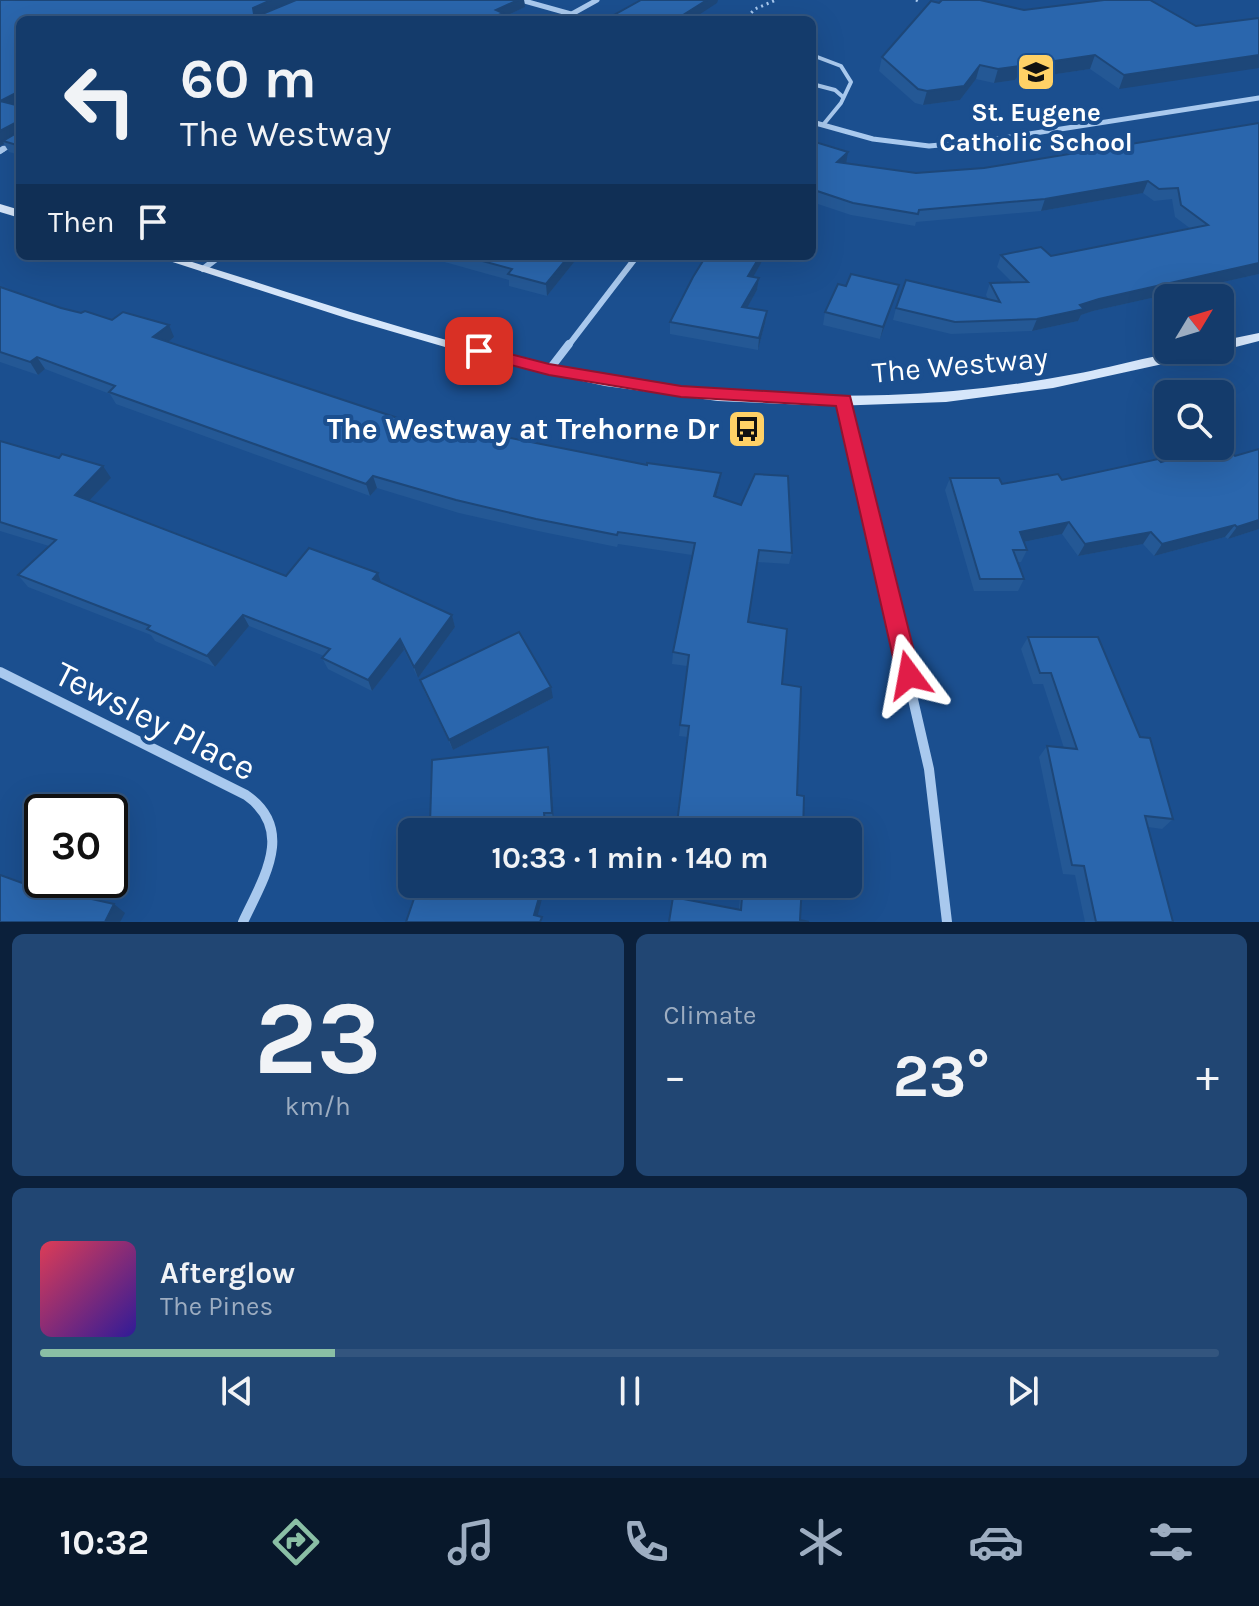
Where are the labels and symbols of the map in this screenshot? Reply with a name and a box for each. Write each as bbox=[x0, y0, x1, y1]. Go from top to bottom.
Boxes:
school or university icon: St. Eugene Catholic School bbox=[1015, 51, 1057, 93]
place label: St. Eugene Catholic School bbox=[939, 97, 1133, 158]
north arrow bbox=[1154, 284, 1234, 364]
pin bbox=[445, 317, 513, 385]
street label: The Westway bbox=[871, 339, 1049, 391]
bus stop icon: The Westway at Trehorne Dr bbox=[726, 408, 768, 450]
place label: The Westway at Trehorne Dr bbox=[327, 411, 719, 447]
position arrow bbox=[867, 633, 951, 717]
street label: Tewsley Place bbox=[48, 652, 263, 789]
speed limit sign: 30 bbox=[24, 794, 128, 898]

